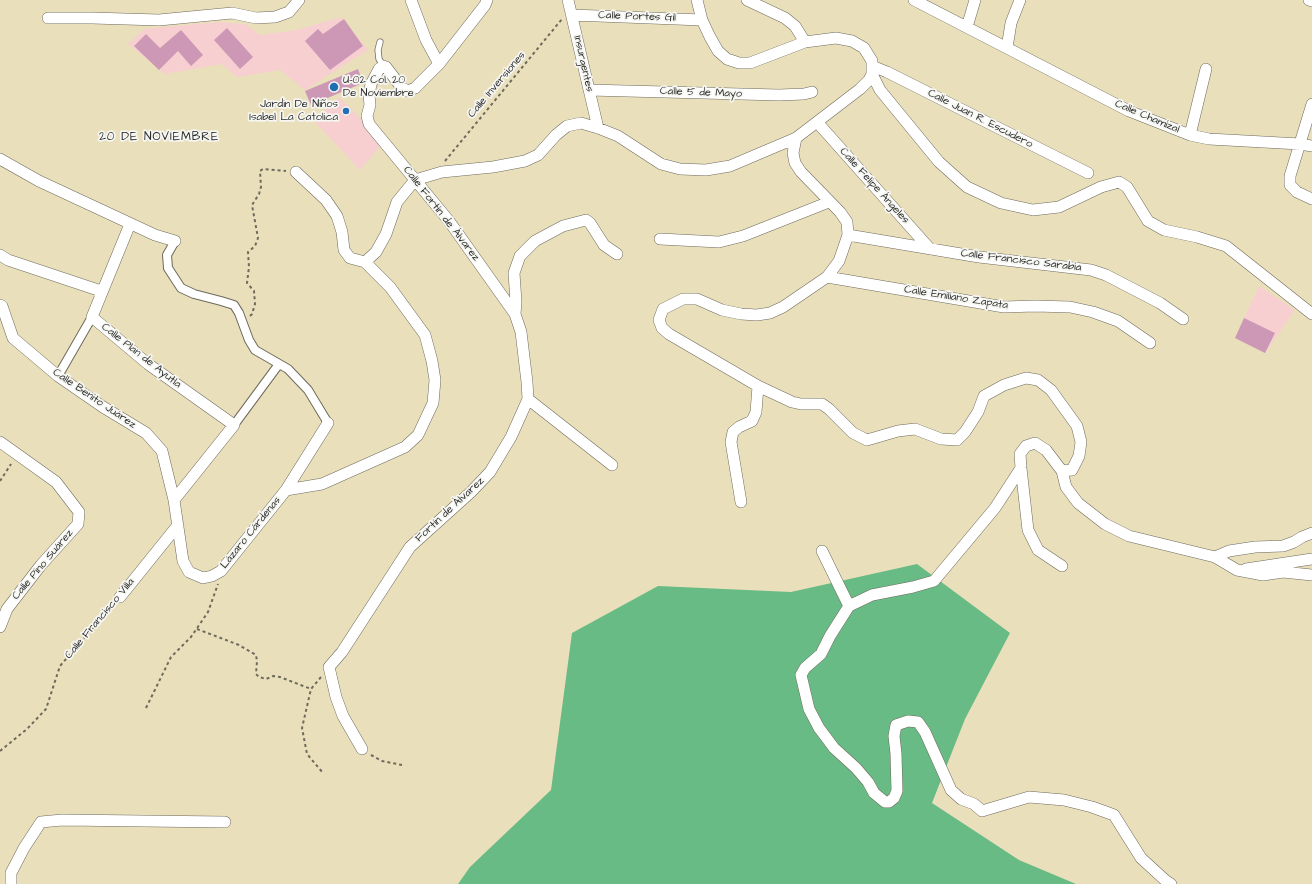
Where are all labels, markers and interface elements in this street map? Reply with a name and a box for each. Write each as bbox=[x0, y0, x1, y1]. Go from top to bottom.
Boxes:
street label: Calle Portes Gil bbox=[598, 9, 676, 25]
street label: Insurgentes bbox=[570, 35, 596, 93]
street label: Calle Inversiones bbox=[465, 49, 529, 121]
place label: U-02 Col. 20 De Noviembre bbox=[343, 74, 414, 100]
marker: U-02 Col. 20 De Noviembre bbox=[328, 81, 340, 93]
street label: Calle 5 de Mayo bbox=[660, 85, 742, 101]
street label: Calle Juan R. Escudero bbox=[925, 87, 1035, 151]
street label: Calle Chamizal bbox=[1113, 97, 1181, 137]
place label: Jardin De Niños Isabel La Catolica bbox=[249, 98, 338, 124]
marker: Jardin De Niños Isabel La Catolica bbox=[341, 106, 351, 116]
district label: 20 DE NOVIEMBRE bbox=[99, 130, 219, 144]
street label: Calle Felipe Ángeles bbox=[836, 145, 912, 227]
street label: Calle Fortín de Álvarez bbox=[400, 164, 482, 264]
street label: Calle Francisco Sarabia bbox=[960, 247, 1082, 275]
street label: Calle Emiliano Zapata bbox=[903, 283, 1009, 313]
street label: Calle Plan de Ayutla bbox=[98, 321, 184, 391]
street label: Calle Benito Juárez bbox=[50, 366, 138, 432]
street label: Fortín de Álvarez bbox=[413, 475, 487, 545]
street label: Lázaro Cárdenas bbox=[218, 494, 284, 572]
street label: Calle Pino Suárez bbox=[10, 527, 76, 603]
street label: Calle Francisco Villa bbox=[62, 576, 138, 662]

